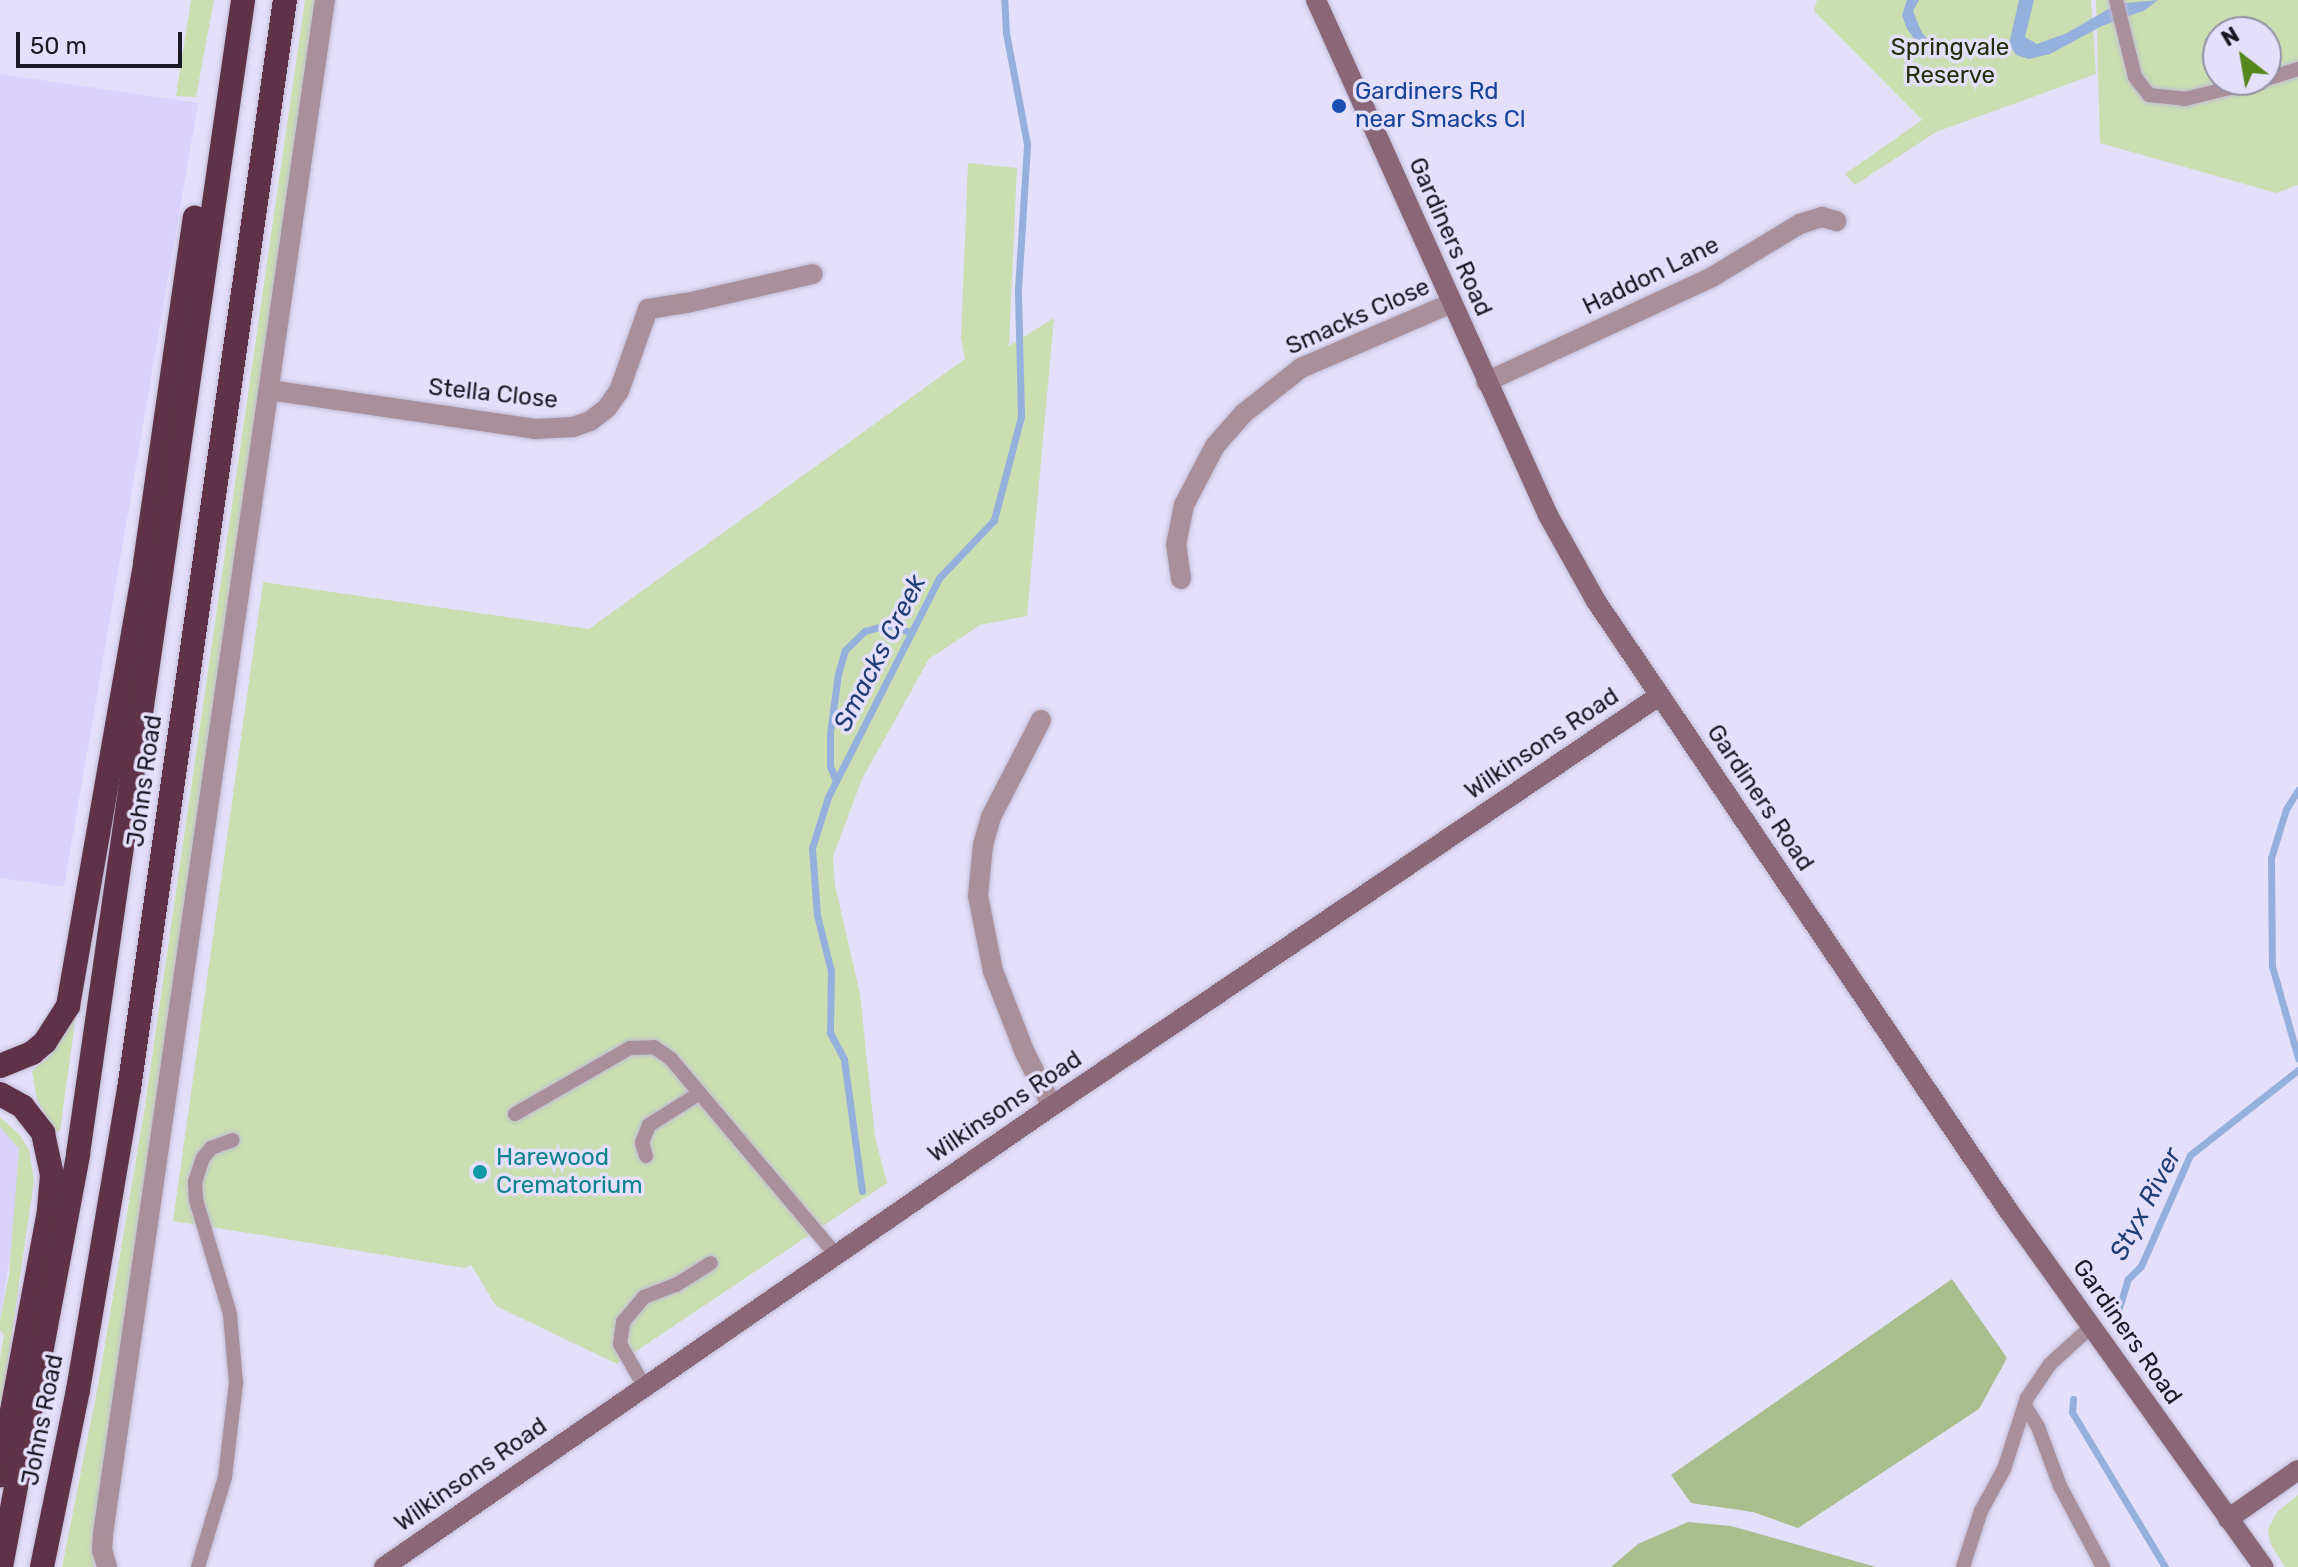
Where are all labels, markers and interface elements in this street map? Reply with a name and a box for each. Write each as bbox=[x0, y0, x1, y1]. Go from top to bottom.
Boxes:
scale bar bbox=[20, 16, 186, 66]
north arrow bbox=[2202, 16, 2282, 96]
text: N bbox=[2217, 21, 2244, 52]
text: 50 m bbox=[30, 32, 87, 60]
park label: Springvale Reserve bbox=[1891, 34, 2009, 90]
place label: Gardiners Rd near Smacks Cl bbox=[1355, 78, 1526, 134]
marker: Gardiners Rd near Smacks Cl bbox=[1330, 97, 1348, 115]
street label: Gardiners Road bbox=[1402, 153, 1498, 321]
street label: Haddon Lane bbox=[1578, 231, 1724, 321]
street label: Smacks Close bbox=[1282, 272, 1434, 362]
street label: Stella Close bbox=[427, 373, 559, 415]
water label: Smacks Creek bbox=[827, 570, 933, 736]
street label: Wilkinsons Road bbox=[1460, 682, 1624, 806]
street label: Johns Road bbox=[121, 713, 169, 849]
street label: Gardiners Road bbox=[1700, 719, 1820, 877]
street label: Wilkinsons Road bbox=[923, 1045, 1087, 1169]
water label: Styx River bbox=[2103, 1143, 2189, 1265]
place label: Harewood Crematorium bbox=[496, 1144, 643, 1200]
marker: Harewood Crematorium bbox=[471, 1163, 489, 1181]
street label: Gardiners Road bbox=[2066, 1254, 2188, 1410]
street label: Johns Road bbox=[16, 1352, 70, 1488]
street label: Wilkinsons Road bbox=[389, 1412, 553, 1538]

